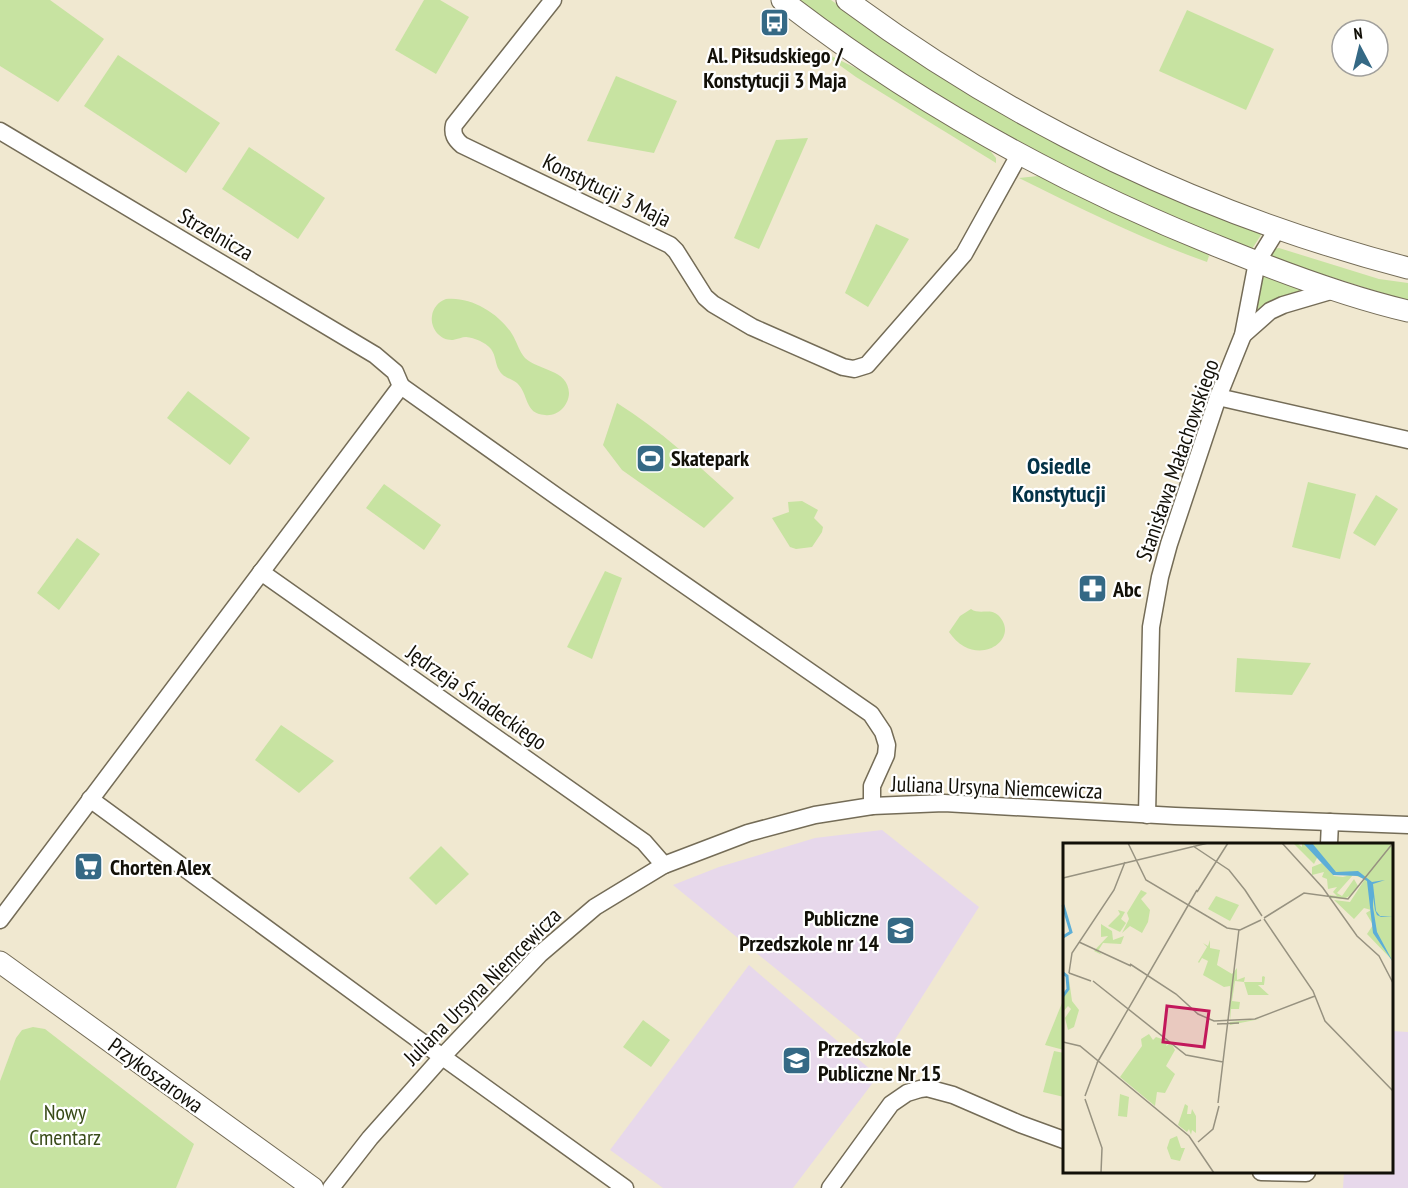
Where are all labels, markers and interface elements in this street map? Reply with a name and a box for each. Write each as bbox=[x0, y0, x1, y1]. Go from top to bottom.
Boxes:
bus stop icon: Al. Piłsudskiego / Konstytucji 3 Maja bbox=[759, 7, 791, 39]
north arrow bbox=[1330, 18, 1390, 78]
text: N bbox=[1353, 23, 1364, 44]
place label: Al. Piłsudskiego / Konstytucji 3 Maja bbox=[703, 41, 847, 94]
street label: Konstytucji 3 Maja bbox=[538, 147, 676, 233]
street label: Strzelnicza bbox=[173, 201, 259, 267]
street label: Stanisława Małachowskiego bbox=[1129, 355, 1225, 565]
sports icon: Skatepark bbox=[634, 442, 666, 474]
place label: Skatepark bbox=[671, 444, 750, 472]
district label: Osiedle Konstytucji bbox=[1012, 450, 1106, 509]
pharmacy icon: Abc bbox=[1076, 573, 1108, 605]
place label: Abc bbox=[1112, 575, 1142, 603]
street label: Jędrzeja Śniadeckiego bbox=[401, 638, 553, 756]
street label: Juliana Ursyna Niemcewicza bbox=[890, 769, 1103, 805]
inset map bbox=[1063, 843, 1393, 1173]
supermarket icon: Chorten Alex bbox=[73, 851, 105, 883]
place label: Chorten Alex bbox=[110, 853, 212, 881]
street label: Juliana Ursyna Niemcewicza bbox=[397, 901, 567, 1071]
place label: Publiczne Przedszkole nr 14 bbox=[739, 904, 879, 957]
school or university icon: Publiczne Przedszkole nr 14 bbox=[884, 915, 916, 947]
street label: Przykoszarowa bbox=[103, 1031, 209, 1119]
place label: Przedszkole Publiczne Nr 15 bbox=[818, 1034, 942, 1087]
school or university icon: Przedszkole Publiczne Nr 15 bbox=[781, 1045, 813, 1077]
park label: Nowy Cmentarz bbox=[29, 1098, 101, 1151]

